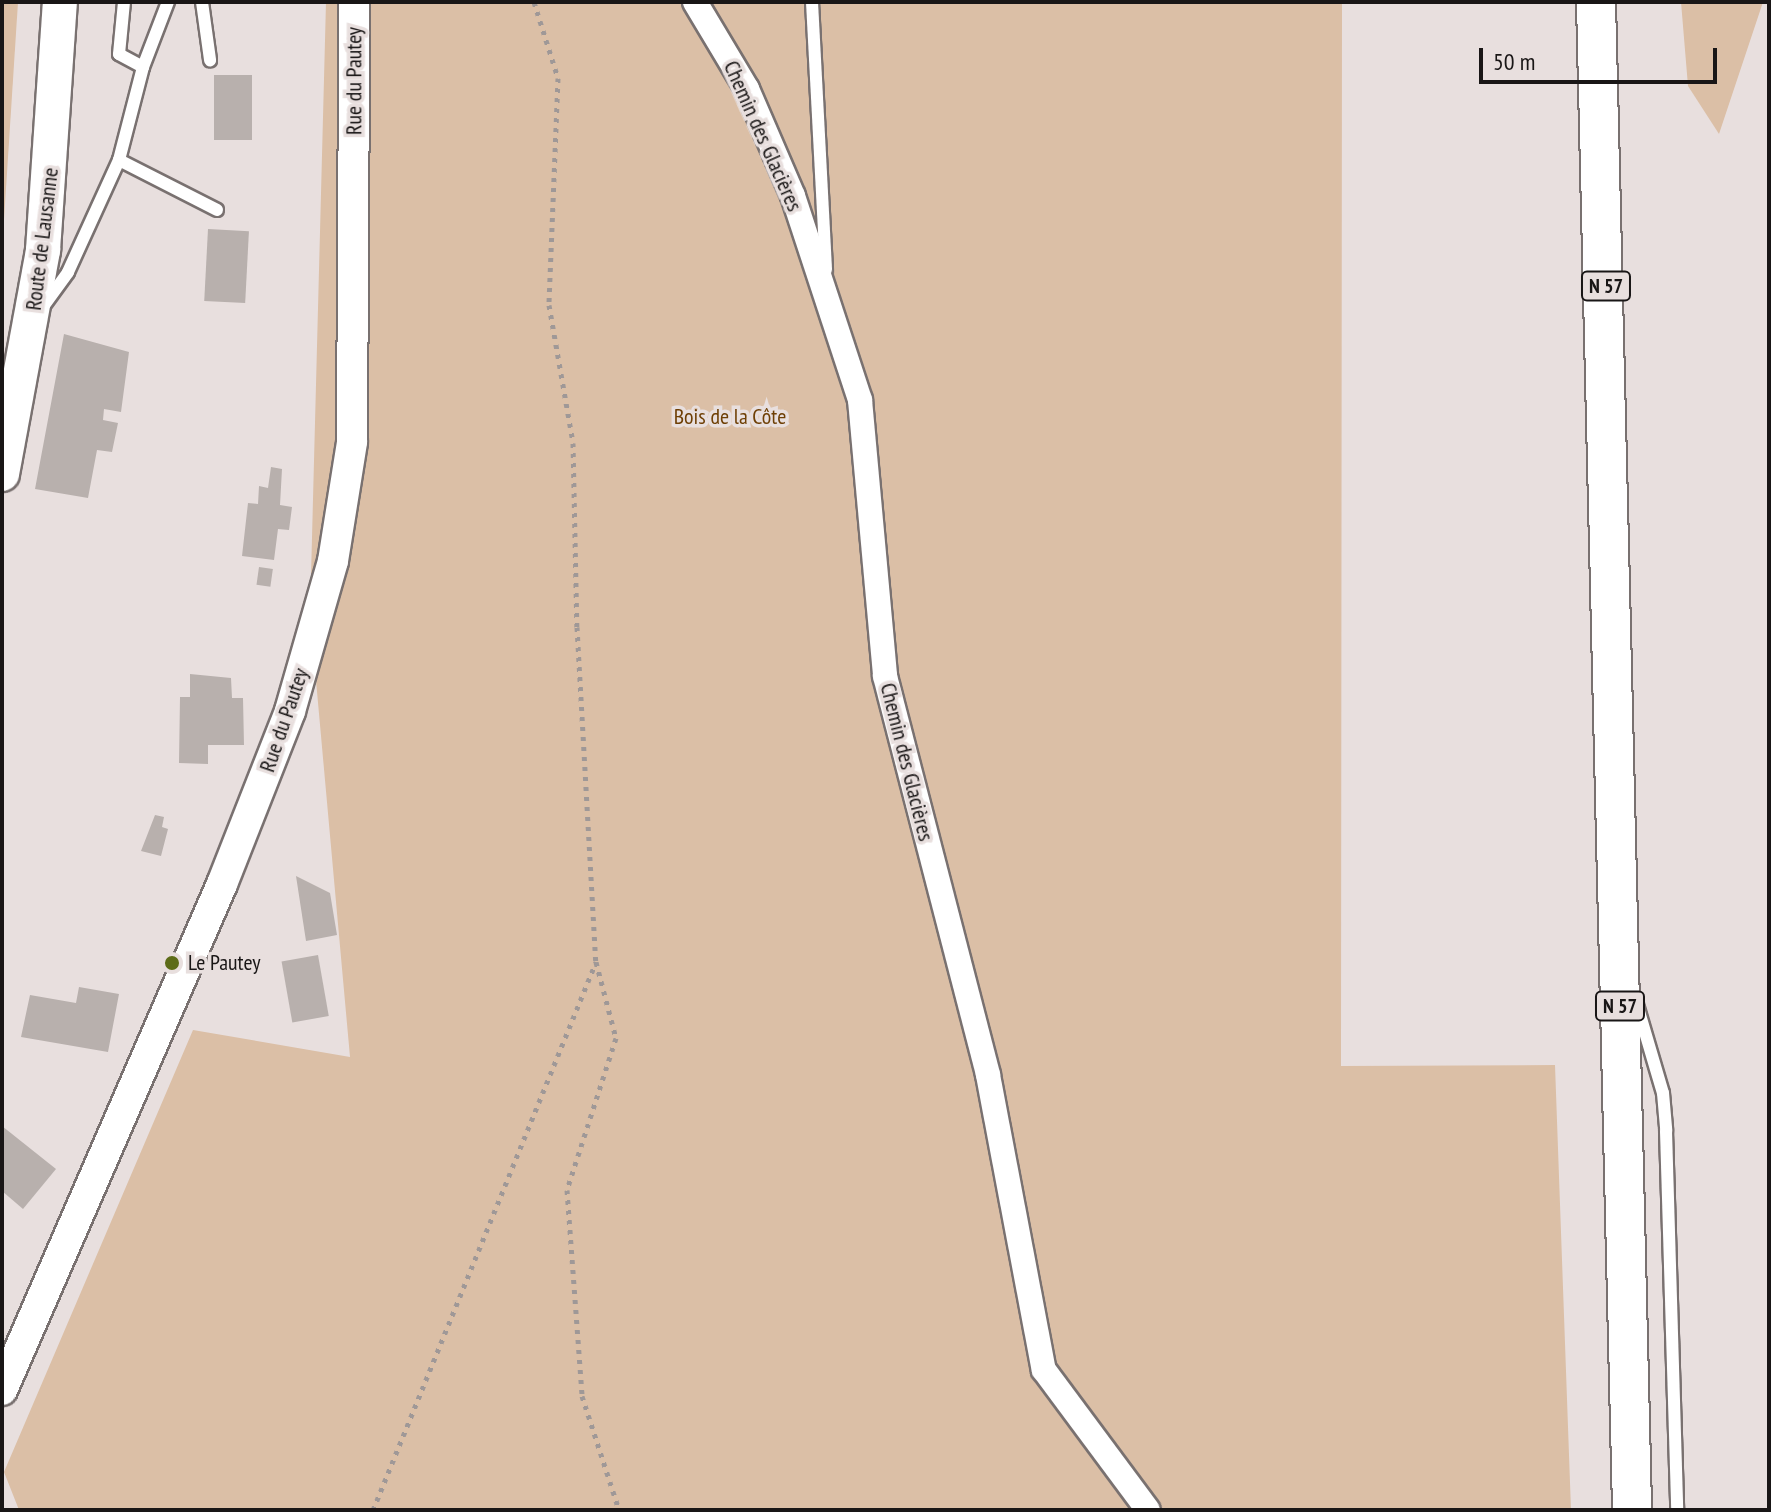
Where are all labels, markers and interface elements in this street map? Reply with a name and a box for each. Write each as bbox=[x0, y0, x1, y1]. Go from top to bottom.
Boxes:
street label: Rue du Pautey bbox=[341, 27, 367, 135]
scale bar bbox=[1483, 32, 1721, 82]
text: 50 m bbox=[1493, 46, 1535, 77]
street label: Chemin des Glacières bbox=[718, 57, 808, 215]
street label: Route de Lausanne bbox=[20, 166, 64, 312]
road number: N 57 bbox=[1580, 270, 1632, 302]
park label: Bois de la Côte bbox=[674, 404, 786, 430]
street label: Rue du Pautey bbox=[254, 665, 314, 775]
street label: Chemin des Glacières bbox=[875, 680, 939, 844]
place label: Le Pautey bbox=[188, 950, 260, 976]
marker: Le Pautey bbox=[163, 954, 181, 972]
road number: N 57 bbox=[1594, 990, 1646, 1022]

